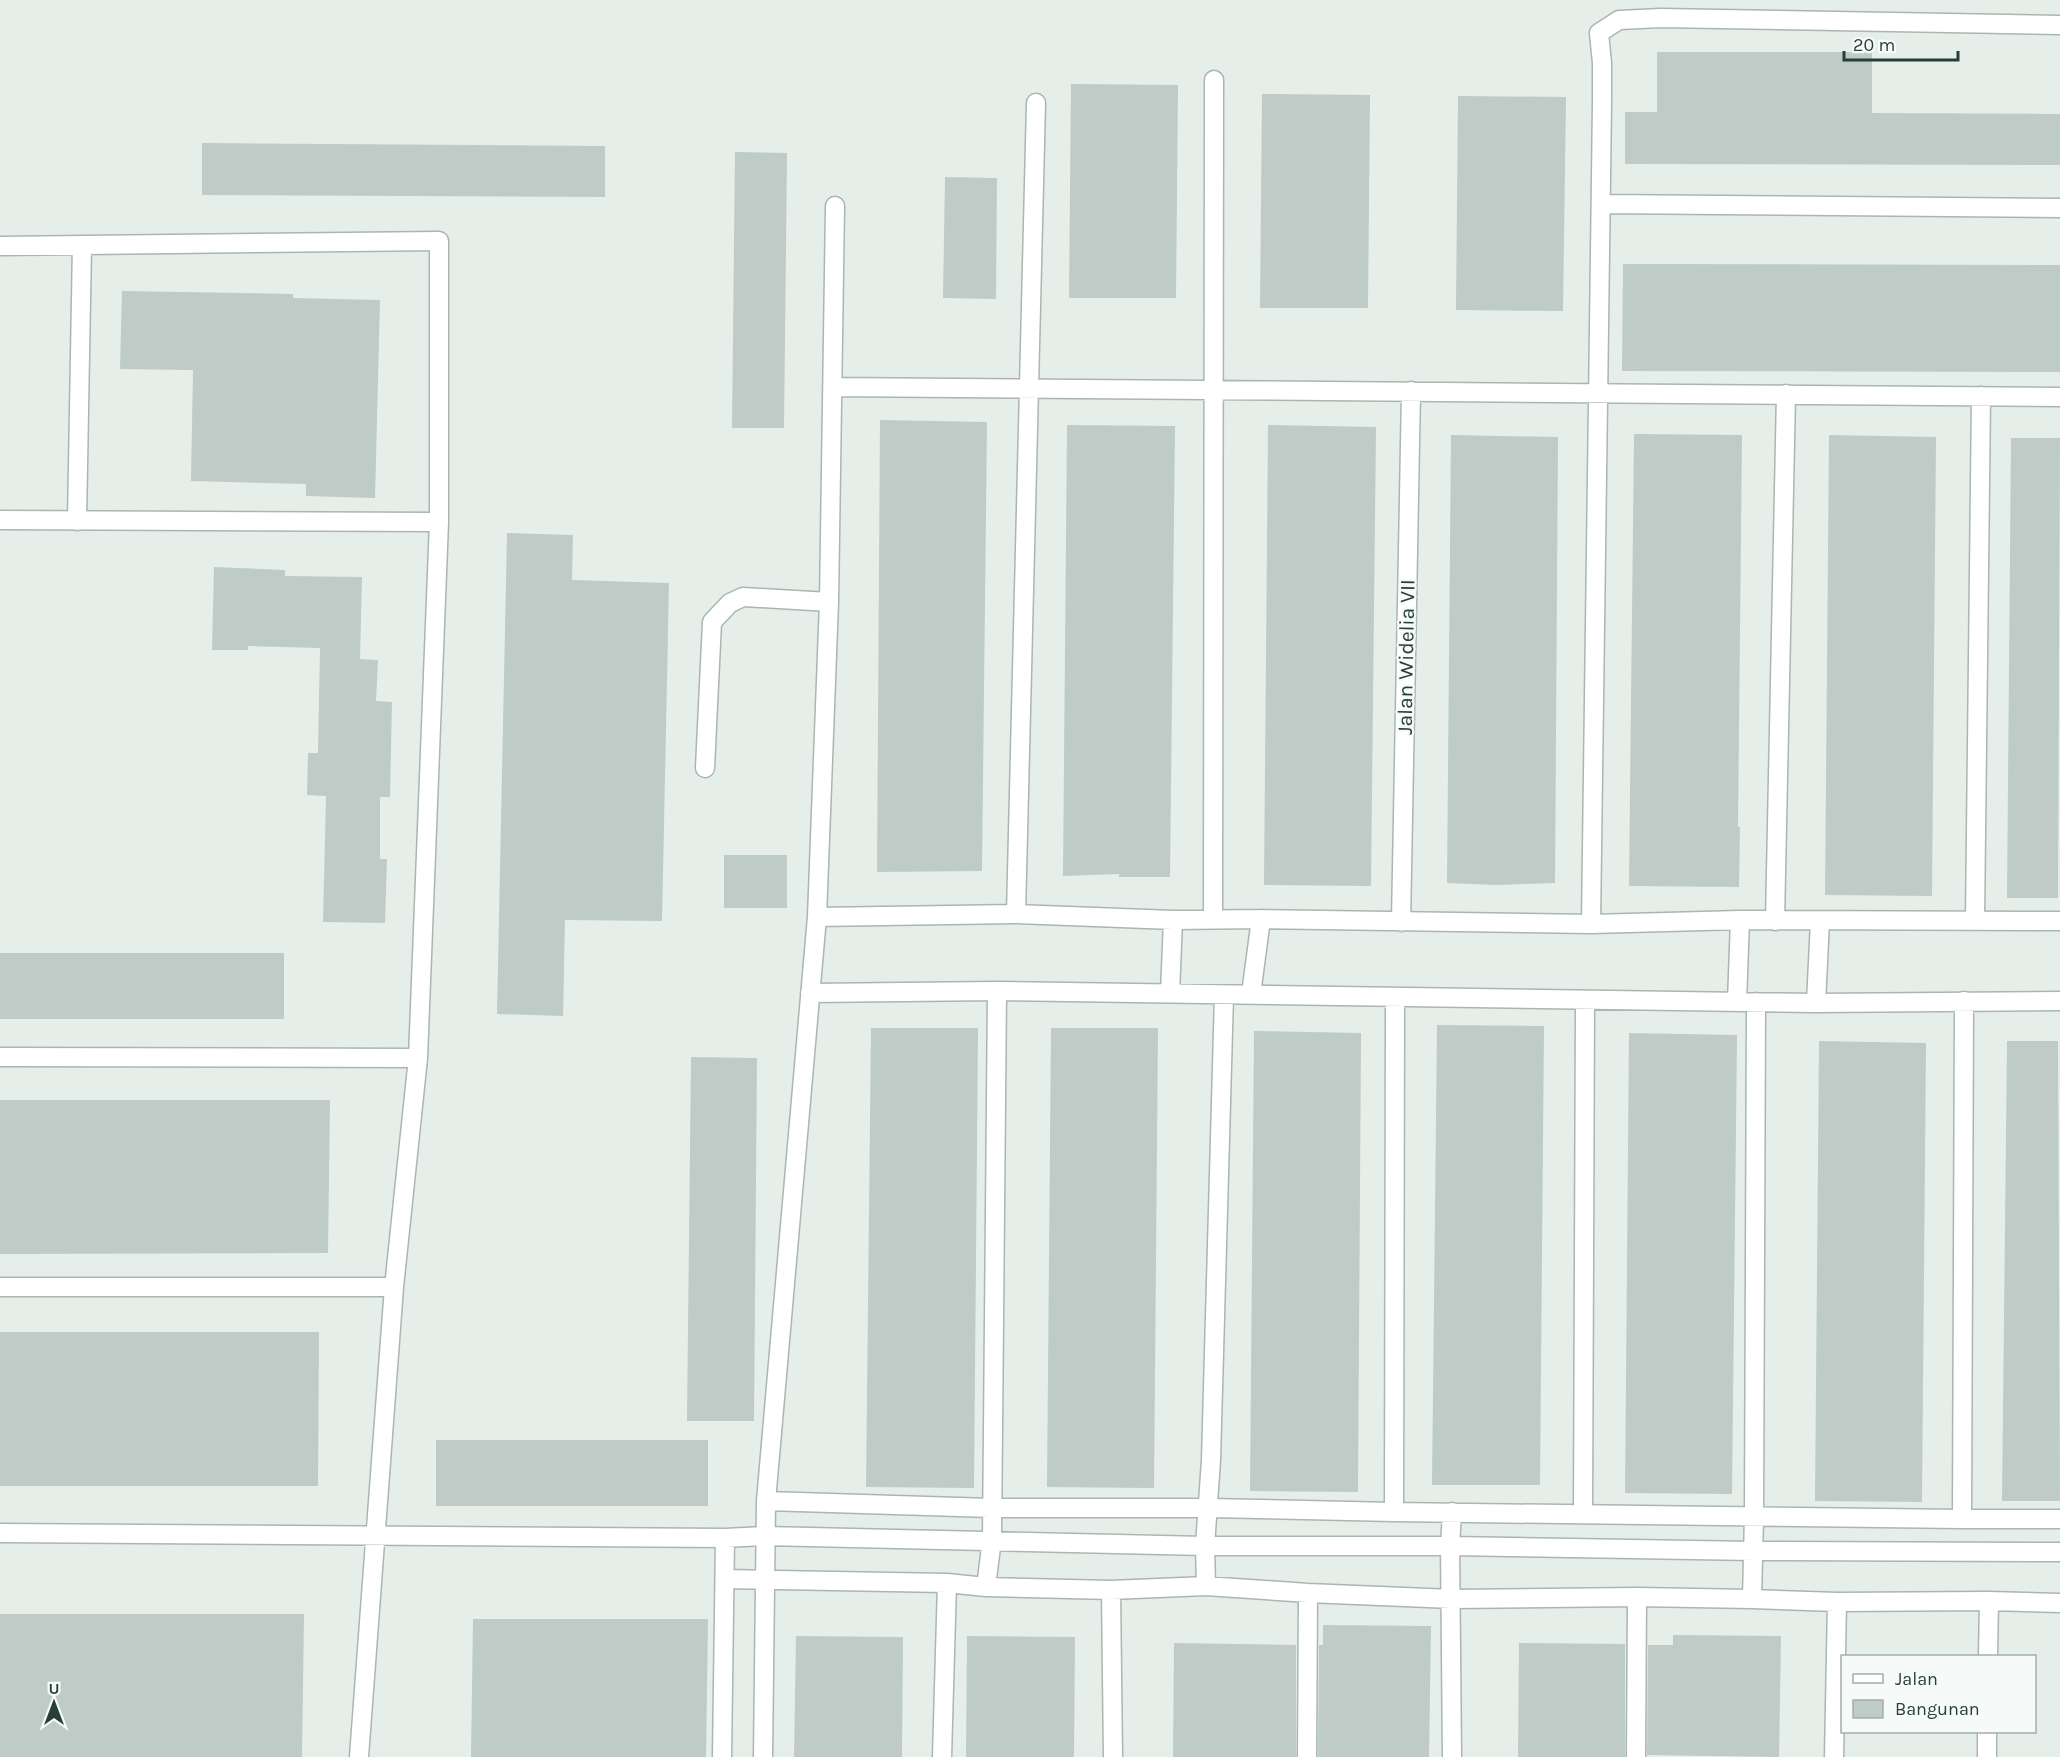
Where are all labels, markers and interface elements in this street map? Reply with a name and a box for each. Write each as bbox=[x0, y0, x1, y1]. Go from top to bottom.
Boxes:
scale bar bbox=[1844, 24, 1958, 62]
text: 20 m bbox=[1853, 34, 1895, 56]
street label: Jalan Widelia VII bbox=[1393, 579, 1419, 735]
legend bbox=[1841, 1655, 2036, 1733]
text: Jalan bbox=[1895, 1668, 1938, 1690]
north arrow bbox=[24, 1673, 84, 1733]
text: U bbox=[48, 1679, 60, 1698]
text: Bangunan bbox=[1895, 1698, 1980, 1720]

